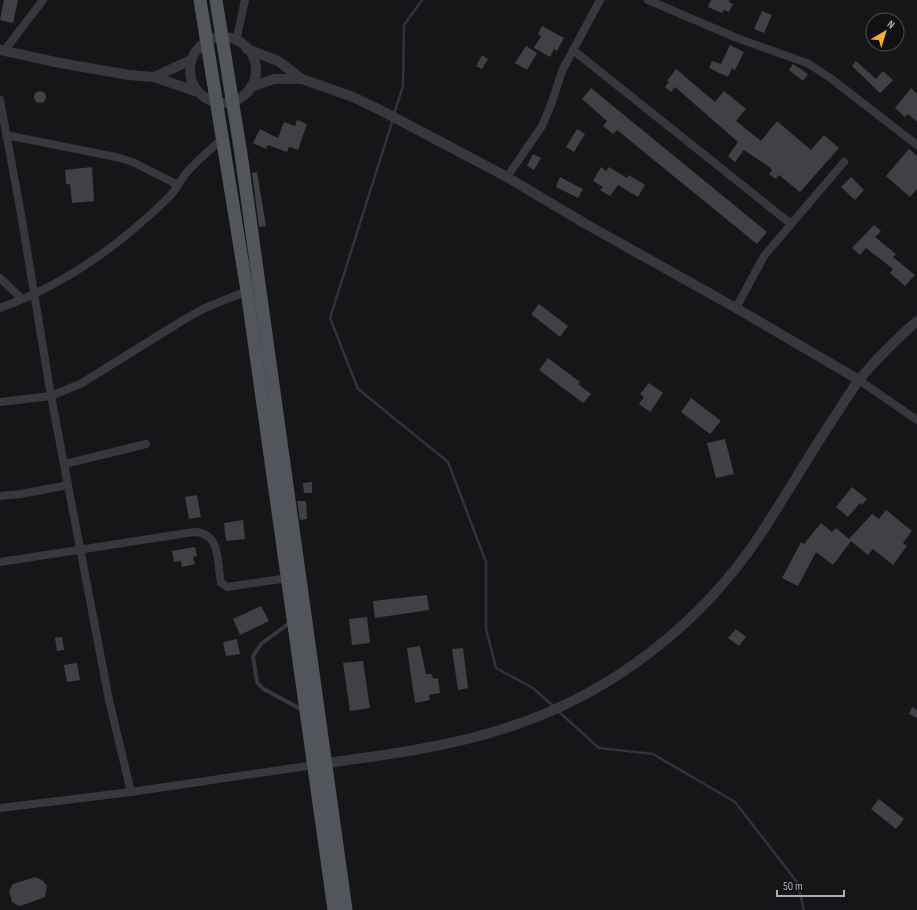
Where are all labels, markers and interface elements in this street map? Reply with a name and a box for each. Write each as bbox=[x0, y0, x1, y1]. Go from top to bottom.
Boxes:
north arrow bbox=[865, 12, 905, 52]
text: N bbox=[885, 18, 897, 32]
scale bar bbox=[777, 872, 844, 898]
text: 50 m bbox=[783, 879, 803, 894]

